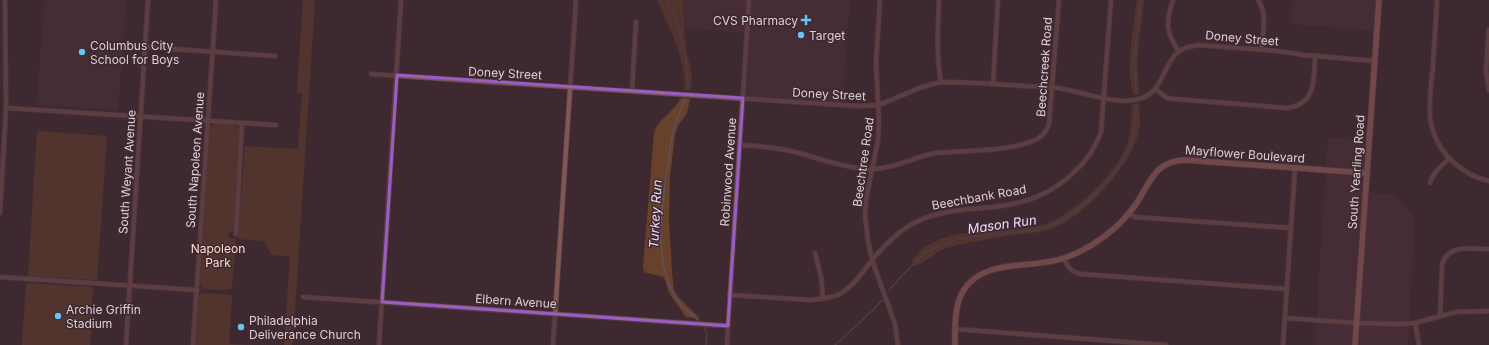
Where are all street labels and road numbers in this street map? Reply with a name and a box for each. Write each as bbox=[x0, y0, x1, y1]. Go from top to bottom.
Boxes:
street label: Beechcreek Road bbox=[1033, 17, 1055, 117]
street label: Doney Street bbox=[1205, 27, 1279, 49]
street label: Doney Street bbox=[468, 64, 542, 82]
street label: Doney Street bbox=[792, 85, 866, 103]
street label: South Napoleon Avenue bbox=[183, 91, 207, 229]
street label: South Weyant Avenue bbox=[115, 109, 139, 235]
street label: South Yearling Road bbox=[1345, 114, 1367, 230]
street label: Beechtree Road bbox=[849, 116, 877, 208]
street label: Robinwood Avenue bbox=[717, 117, 739, 227]
street label: Mayflower Boulevard bbox=[1185, 142, 1305, 166]
street label: Beechbank Road bbox=[930, 181, 1028, 213]
street label: Elbern Avenue bbox=[475, 291, 557, 311]

